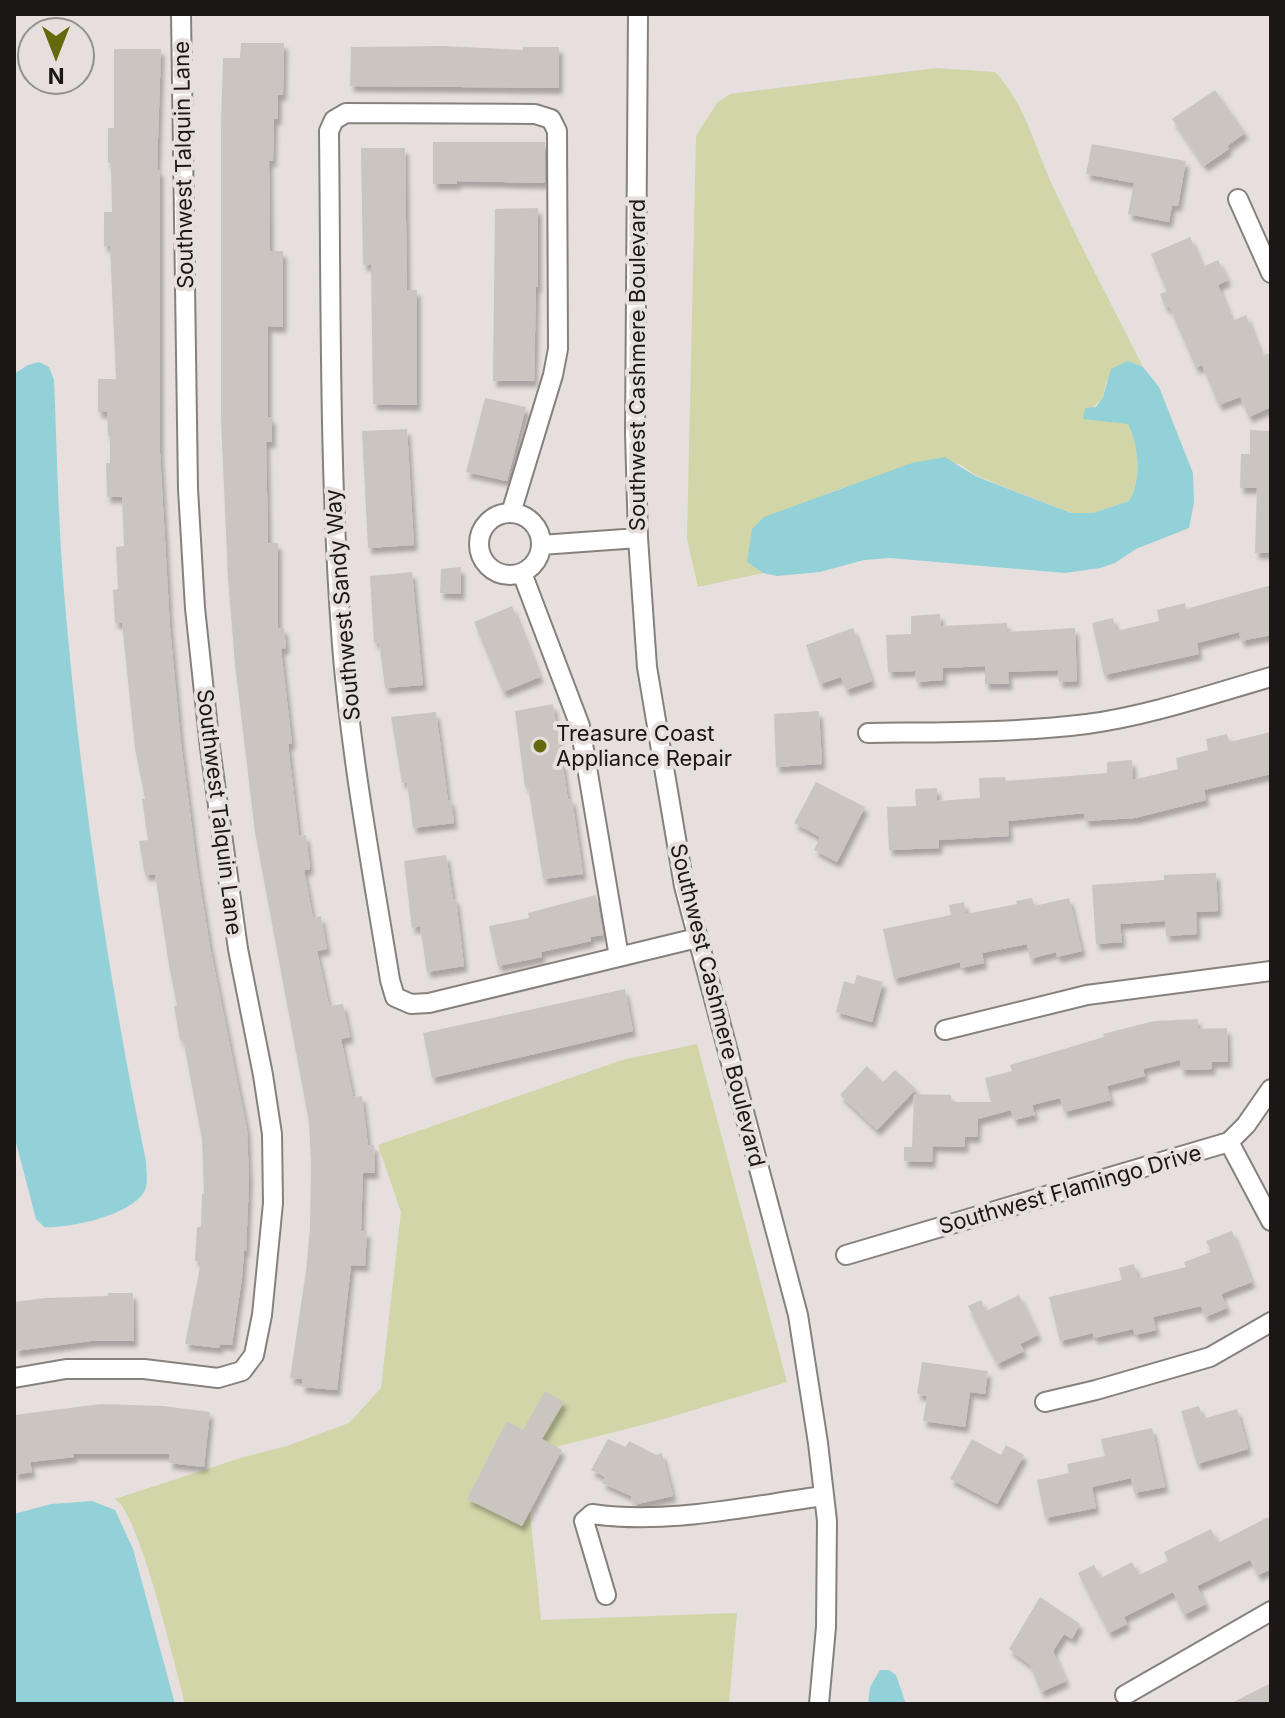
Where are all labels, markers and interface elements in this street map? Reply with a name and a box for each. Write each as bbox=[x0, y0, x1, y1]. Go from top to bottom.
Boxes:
north arrow bbox=[16, 16, 96, 96]
street label: Southwest Talquin Lane bbox=[168, 41, 198, 289]
text: N bbox=[48, 63, 64, 89]
street label: Southwest Cashmere Boulevard bbox=[624, 199, 650, 531]
street label: Southwest Sandy Way bbox=[319, 488, 365, 722]
street label: Southwest Talquin Lane bbox=[192, 687, 248, 937]
place label: Treasure Coast Appliance Repair bbox=[556, 720, 732, 771]
marker: Treasure Coast Appliance Repair bbox=[531, 737, 549, 755]
street label: Southwest Cashmere Boulevard bbox=[665, 841, 771, 1169]
street label: Southwest Flamingo Drive bbox=[936, 1139, 1204, 1239]

